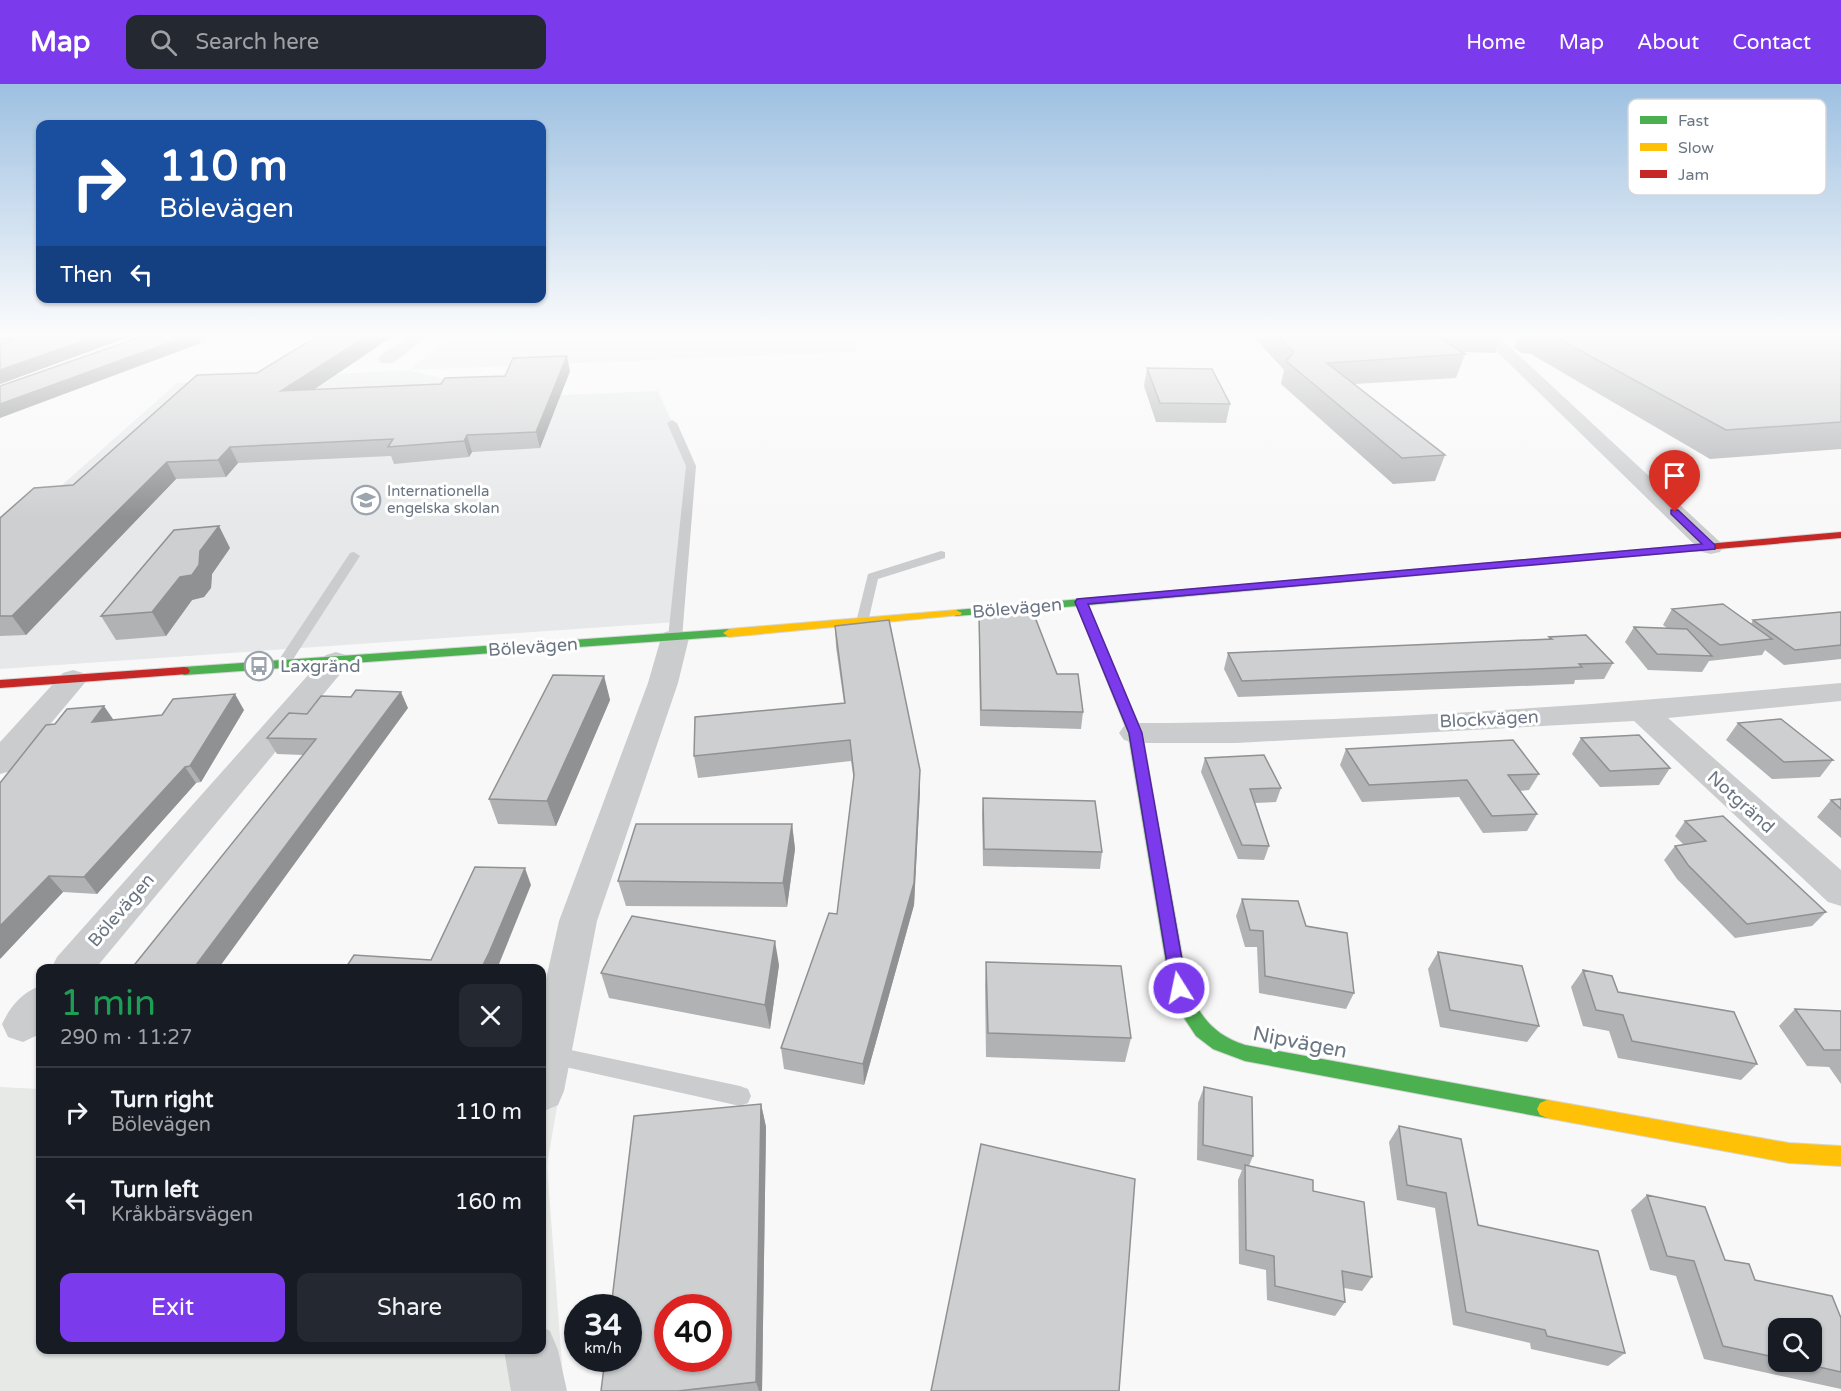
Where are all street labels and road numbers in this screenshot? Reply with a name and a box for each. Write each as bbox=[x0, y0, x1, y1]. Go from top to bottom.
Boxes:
street label: Bölevägen bbox=[971, 593, 1063, 623]
street label: Bölevägen bbox=[487, 633, 579, 661]
street label: Blockvägen bbox=[1439, 705, 1539, 733]
street label: Notgränd bbox=[1703, 766, 1779, 838]
street label: Bölevägen bbox=[83, 869, 159, 951]
street label: Nipvägen bbox=[1251, 1021, 1349, 1064]

